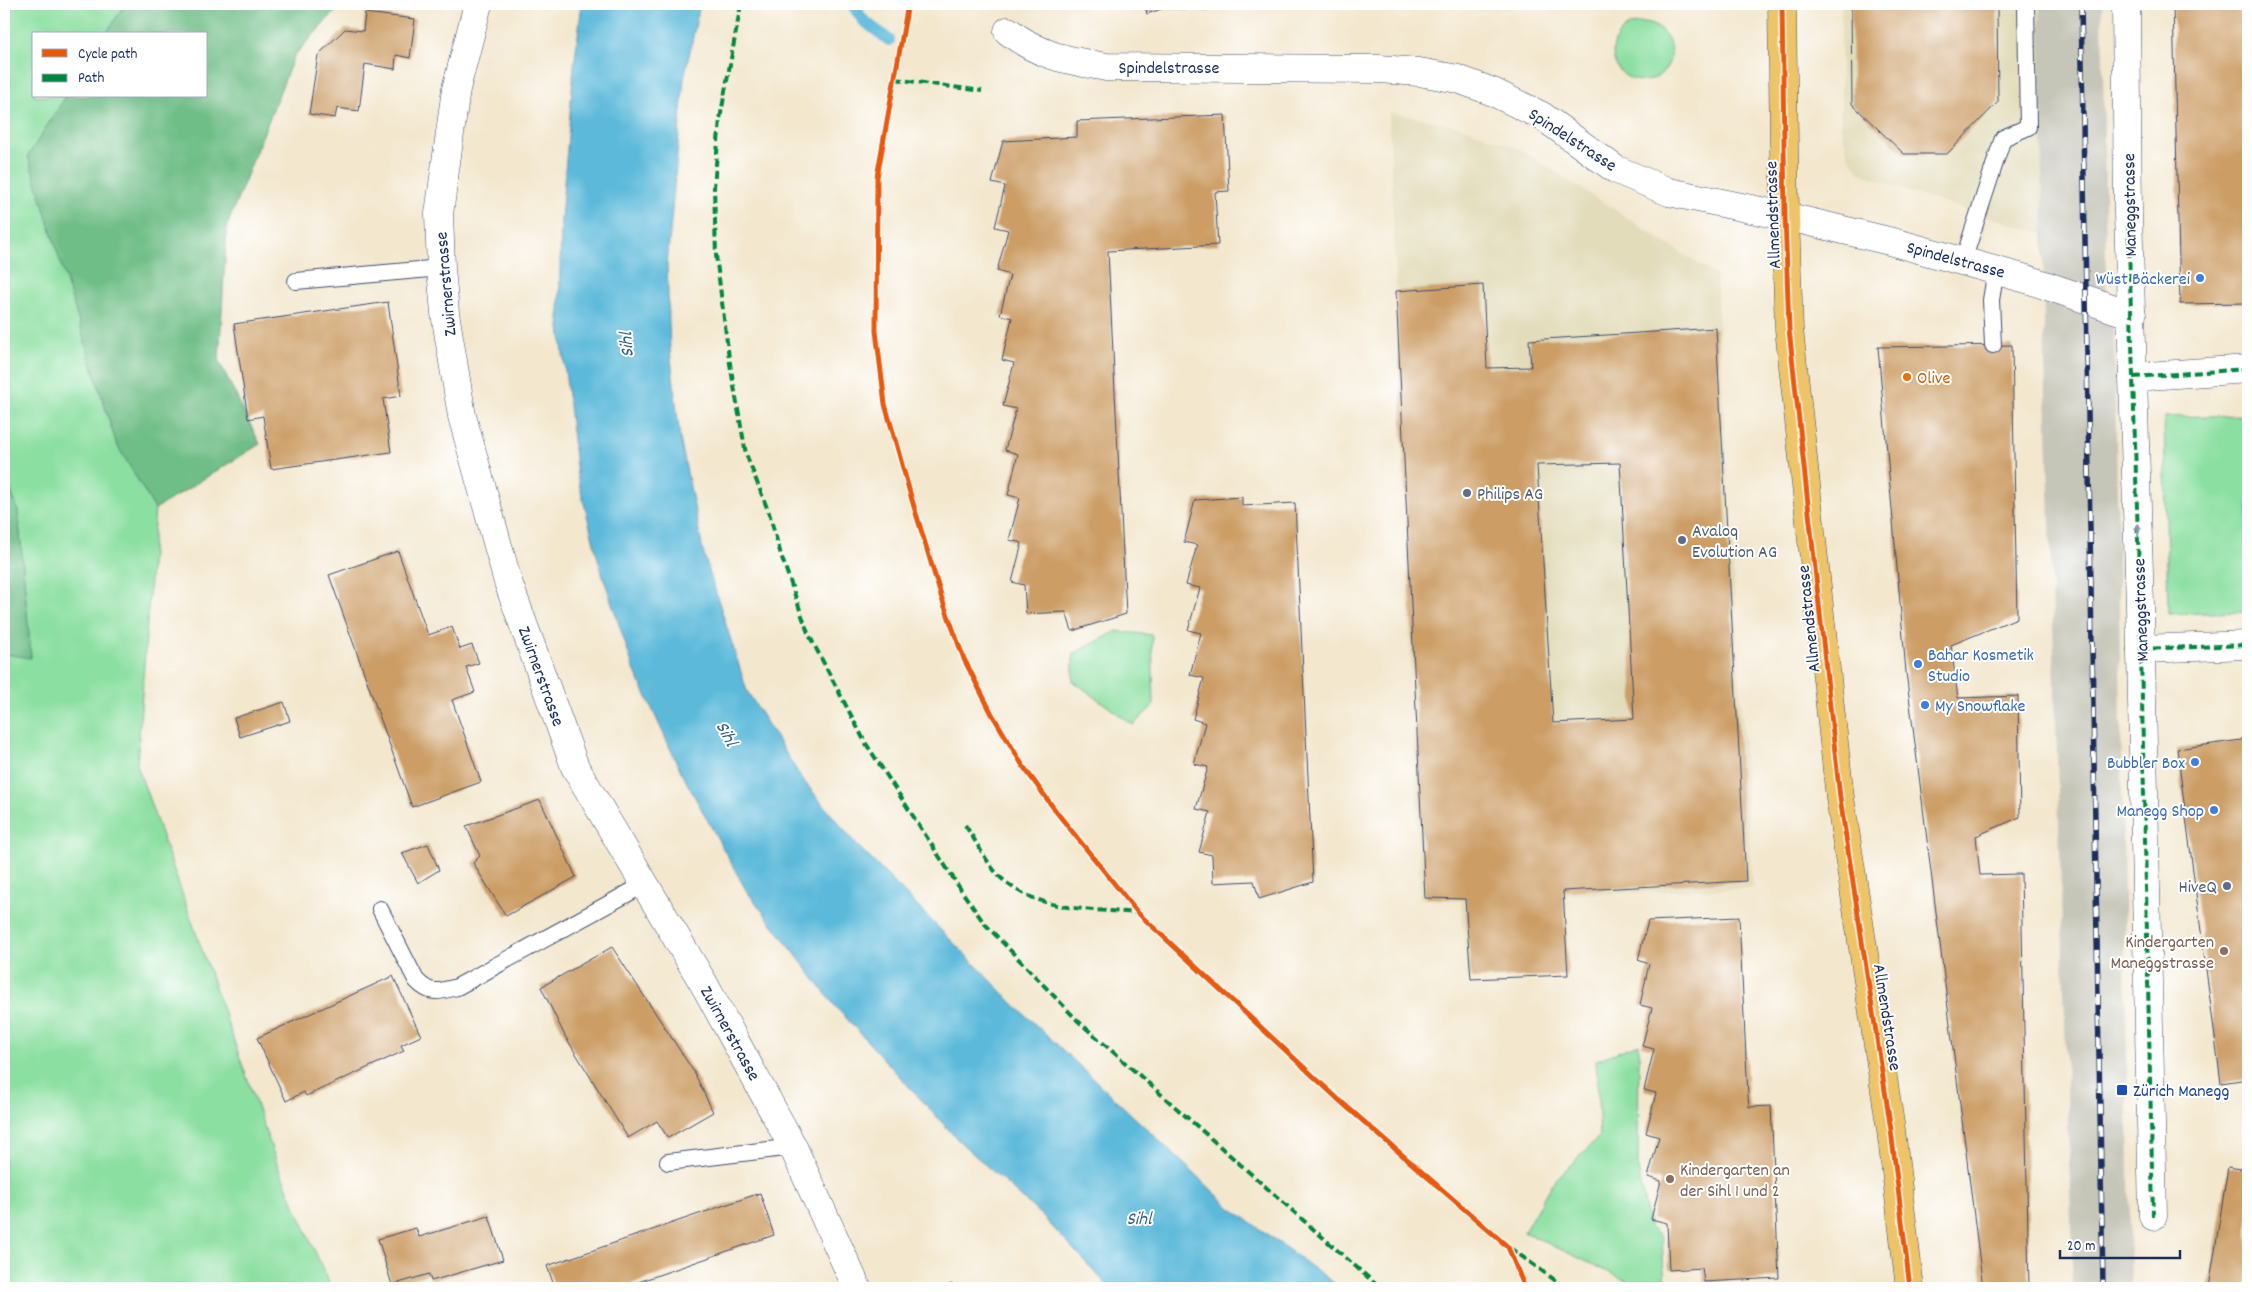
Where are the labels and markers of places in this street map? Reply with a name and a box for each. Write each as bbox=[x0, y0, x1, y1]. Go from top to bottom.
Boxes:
place label: Wüst Bäckerei bbox=[2096, 268, 2190, 293]
marker: Wüst Bäckerei bbox=[2194, 272, 2206, 284]
place label: Olive bbox=[1917, 367, 1950, 392]
marker: Olive bbox=[1901, 371, 1913, 383]
place label: Philips AG bbox=[1477, 483, 1543, 508]
marker: Philips AG bbox=[1461, 487, 1473, 499]
place label: Avaloq Evolution AG bbox=[1692, 520, 1777, 566]
marker: Avaloq Evolution AG bbox=[1676, 534, 1688, 546]
place label: Bahar Kosmetik Studio bbox=[1928, 644, 2034, 690]
marker: Bahar Kosmetik Studio bbox=[1912, 658, 1924, 670]
place label: My Snowflake bbox=[1935, 695, 2026, 720]
marker: My Snowflake bbox=[1919, 699, 1931, 711]
place label: Bubbler Box bbox=[2107, 752, 2185, 777]
marker: Bubbler Box bbox=[2189, 756, 2201, 768]
place label: Manegg Shop bbox=[2116, 800, 2204, 825]
marker: Manegg Shop bbox=[2208, 804, 2220, 816]
place label: HiveQ bbox=[2179, 876, 2217, 901]
marker: HiveQ bbox=[2221, 880, 2233, 892]
place label: Kindergarten Maneggstrasse bbox=[2111, 931, 2214, 977]
marker: Kindergarten Maneggstrasse bbox=[2218, 945, 2230, 957]
place label: Zürich Manegg bbox=[2133, 1080, 2229, 1105]
marker: Zürich Manegg bbox=[2115, 1083, 2129, 1097]
place label: Kindergarten an der Sihl 1 und 2 bbox=[1680, 1159, 1790, 1205]
marker: Kindergarten an der Sihl 1 und 2 bbox=[1664, 1173, 1676, 1185]

